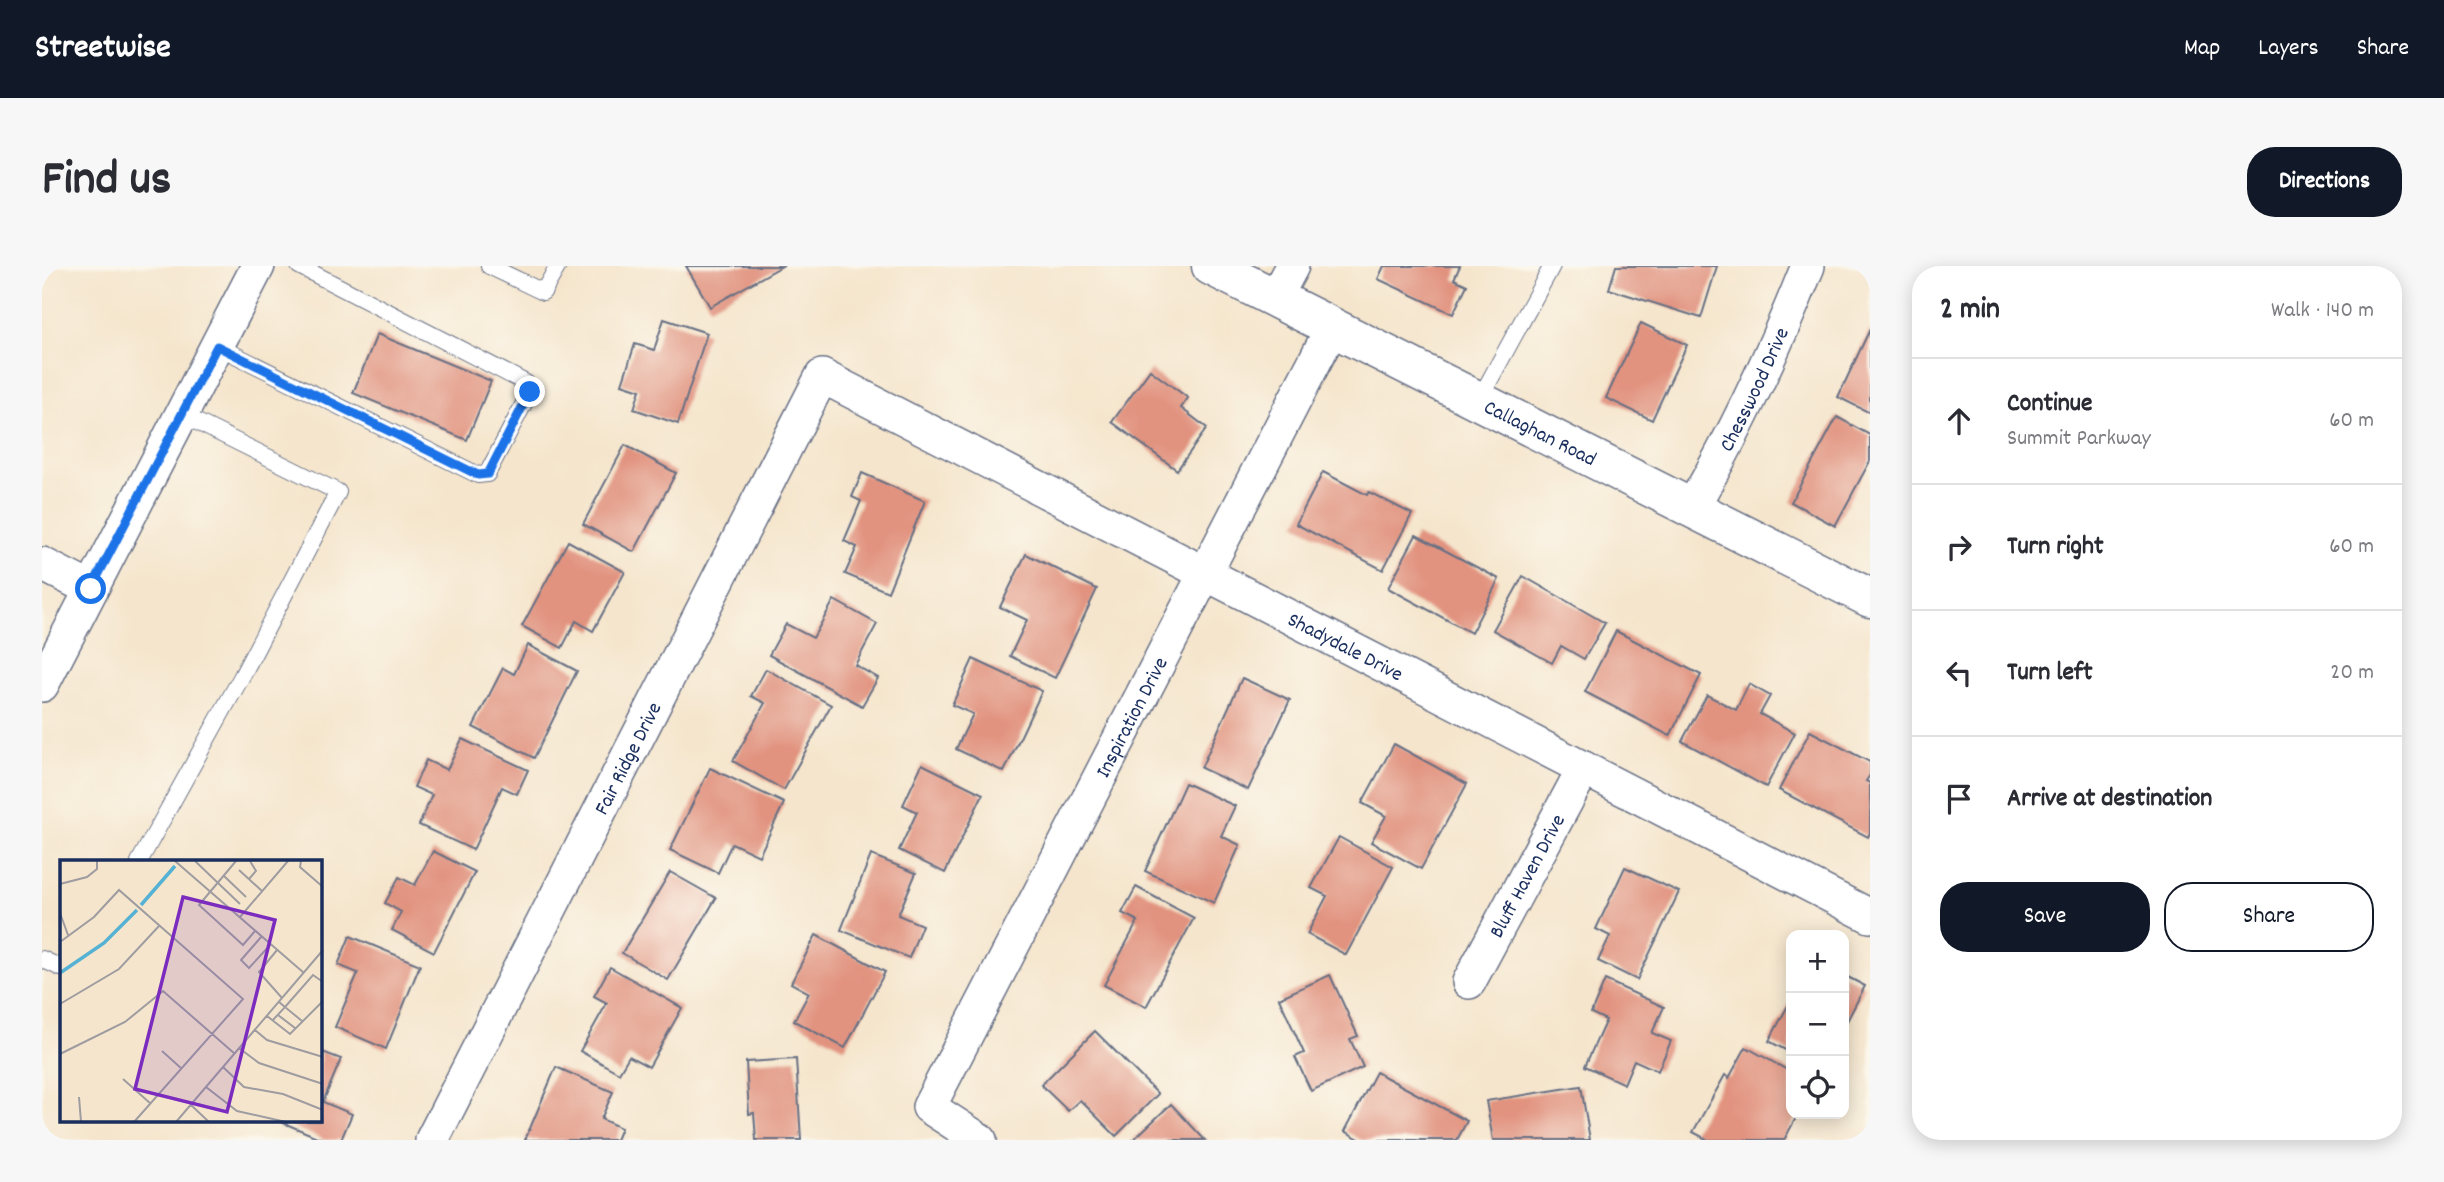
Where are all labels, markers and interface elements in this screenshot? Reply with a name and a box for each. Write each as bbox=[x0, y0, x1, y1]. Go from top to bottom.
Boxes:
text: Streetwise bbox=[35, 26, 171, 73]
text: Map bbox=[2184, 32, 2220, 66]
text: Layers bbox=[2258, 32, 2319, 66]
text: Share bbox=[2357, 32, 2409, 66]
text: Find us bbox=[42, 147, 171, 217]
button: Directions bbox=[2247, 147, 2402, 217]
text: 2 min bbox=[1940, 290, 2000, 333]
text: Walk · 140 m bbox=[2271, 295, 2374, 328]
street label: Chesswood Drive bbox=[1713, 323, 1798, 458]
route end bbox=[514, 376, 545, 407]
text: Continue bbox=[2007, 386, 2092, 423]
street label: Callaghan Road bbox=[1478, 394, 1601, 476]
icon: ahead bbox=[1940, 402, 1978, 440]
text: 60 m bbox=[2329, 405, 2374, 438]
text: Summit Parkway bbox=[2007, 423, 2151, 456]
icon: right bbox=[1940, 528, 1978, 566]
text: Turn right bbox=[2007, 529, 2104, 566]
text: 60 m bbox=[2329, 531, 2374, 564]
route start bbox=[75, 573, 106, 604]
street label: Shadydale Drive bbox=[1281, 606, 1407, 691]
street label: Inspiration Drive bbox=[1090, 653, 1177, 784]
icon: left bbox=[1940, 654, 1978, 692]
text: Turn left bbox=[2007, 655, 2093, 692]
text: 20 m bbox=[2330, 657, 2374, 690]
street label: Fair Ridge Drive bbox=[588, 697, 671, 821]
icon: arrive bbox=[1940, 780, 1978, 818]
text: Arrive at destination bbox=[2007, 781, 2212, 818]
street label: Bluff Haven Drive bbox=[1483, 810, 1574, 944]
inset map bbox=[60, 860, 322, 1122]
button: Save bbox=[1940, 882, 2150, 952]
button: Share bbox=[2164, 882, 2374, 952]
map controls bbox=[1786, 930, 1849, 1119]
button: + bbox=[1786, 930, 1849, 993]
button: − bbox=[1786, 993, 1849, 1056]
button: locate bbox=[1786, 1056, 1849, 1119]

